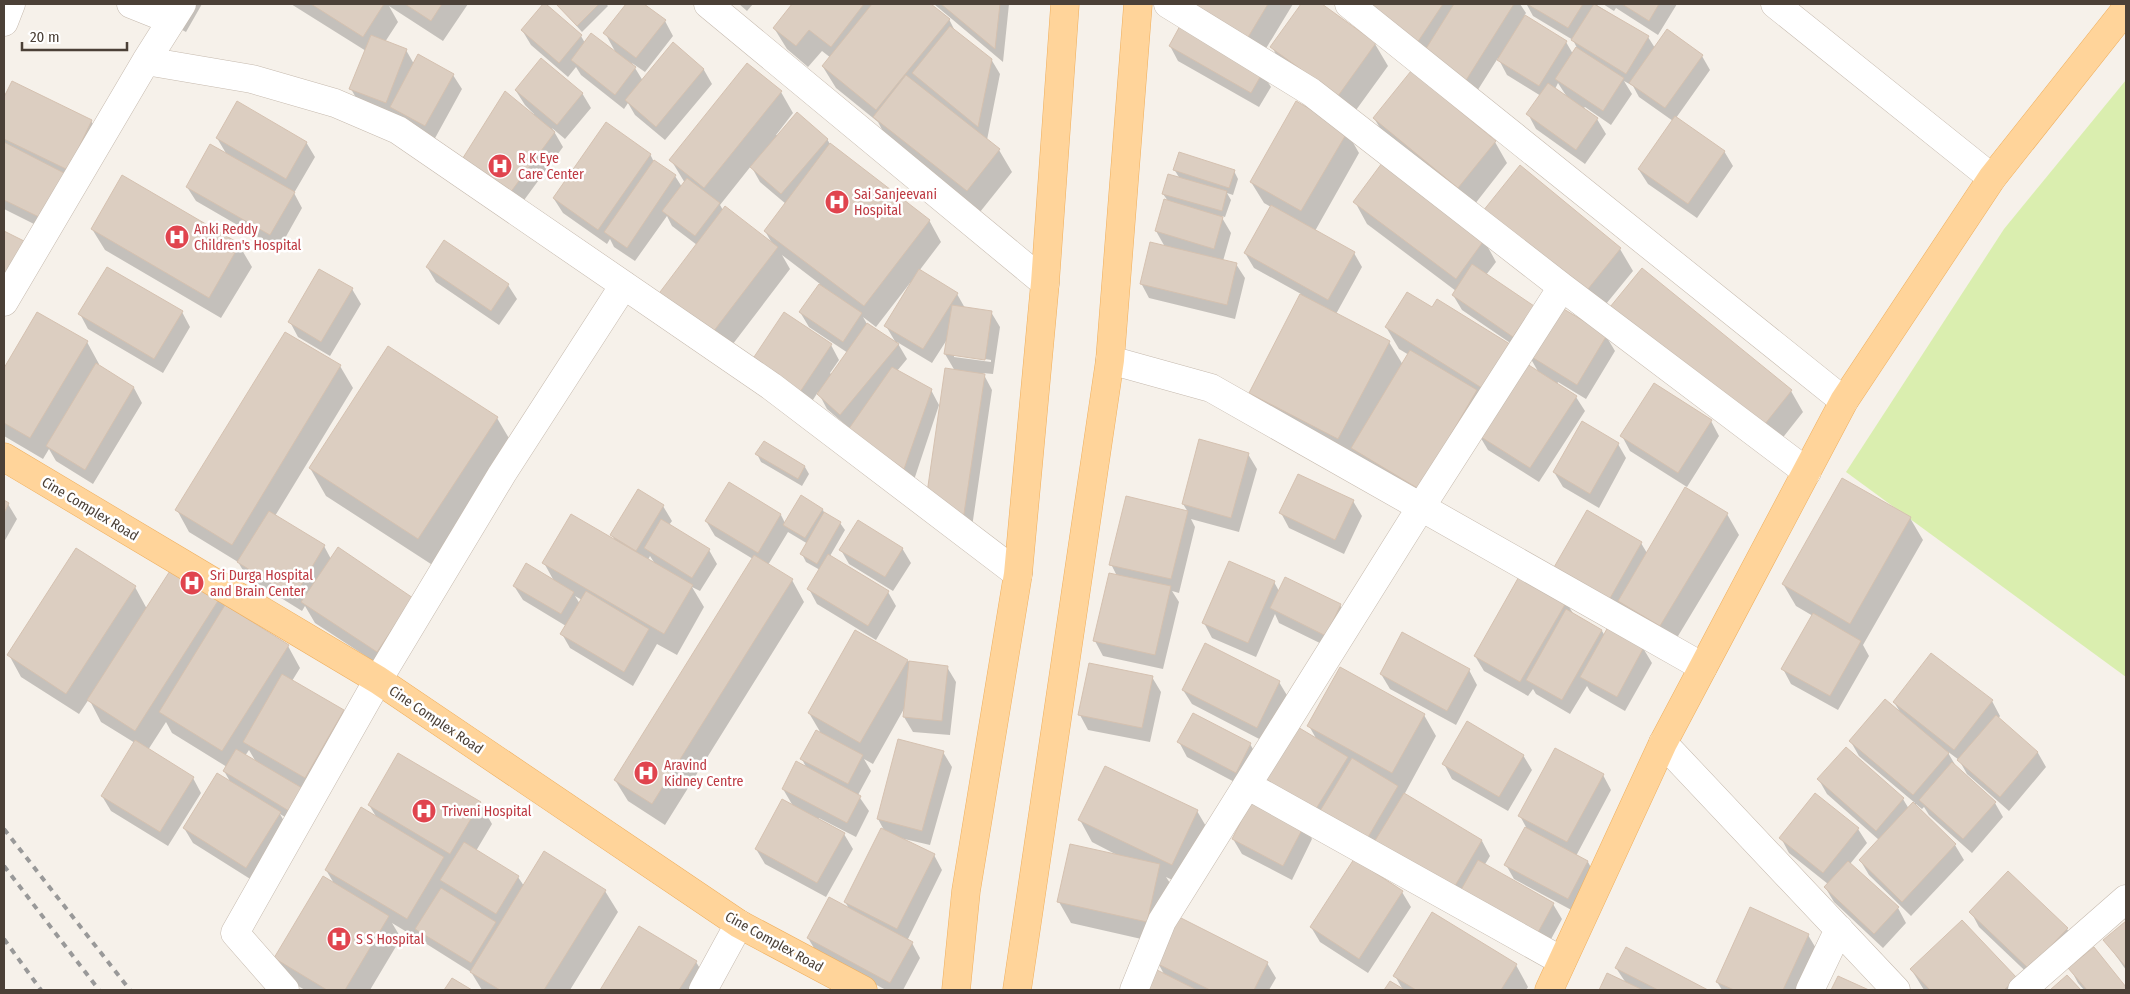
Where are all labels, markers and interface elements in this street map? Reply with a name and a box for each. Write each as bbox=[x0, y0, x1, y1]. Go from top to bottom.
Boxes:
scale bar bbox=[22, 20, 128, 52]
text: 20 m bbox=[30, 28, 60, 46]
place label: R K Eye Care Center bbox=[518, 150, 584, 183]
hospital icon: R K Eye Care Center bbox=[487, 153, 513, 179]
place label: Sai Sanjeevani Hospital bbox=[854, 186, 937, 219]
hospital icon: Sai Sanjeevani Hospital bbox=[824, 189, 850, 215]
place label: Anki Reddy Children's Hospital bbox=[194, 221, 302, 254]
hospital icon: Anki Reddy Children's Hospital bbox=[164, 224, 190, 250]
street label: Cine Complex Road bbox=[39, 474, 141, 544]
place label: Sri Durga Hospital and Brain Center bbox=[210, 567, 313, 600]
hospital icon: Sri Durga Hospital and Brain Center bbox=[179, 570, 205, 596]
street label: Cine Complex Road bbox=[386, 682, 486, 758]
place label: Aravind Kidney Centre bbox=[664, 757, 743, 790]
hospital icon: Aravind Kidney Centre bbox=[633, 760, 659, 786]
hospital icon: Triveni Hospital bbox=[411, 798, 437, 824]
place label: Triveni Hospital bbox=[442, 803, 532, 820]
street label: Cine Complex Road bbox=[722, 908, 826, 976]
hospital icon: S S Hospital bbox=[326, 926, 352, 952]
place label: S S Hospital bbox=[356, 931, 424, 948]

